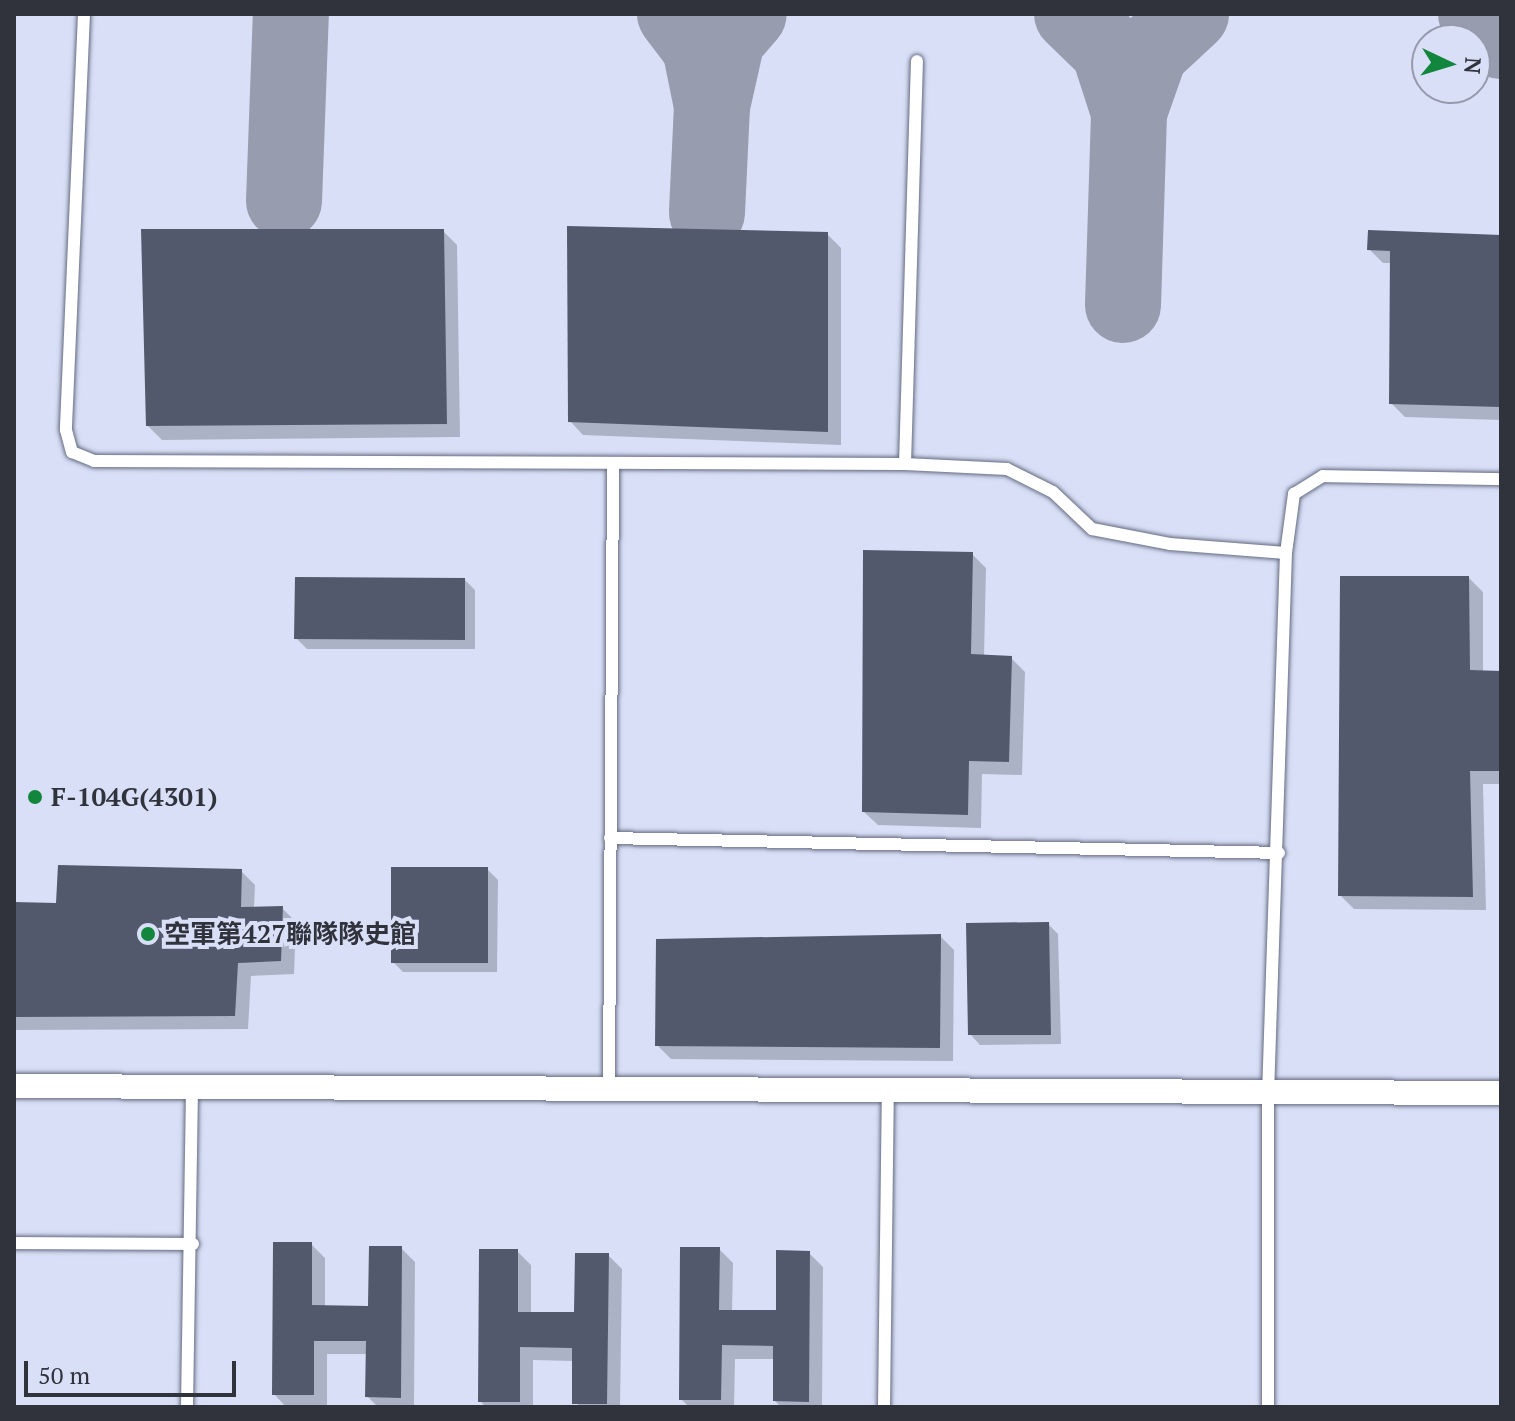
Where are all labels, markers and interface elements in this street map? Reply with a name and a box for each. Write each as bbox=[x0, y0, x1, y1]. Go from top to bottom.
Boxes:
north arrow bbox=[1411, 24, 1491, 104]
text: N bbox=[1458, 56, 1488, 75]
place label: F-104G(4301) bbox=[51, 781, 217, 813]
marker: F-104G(4301) bbox=[26, 788, 44, 806]
place label: 空軍第427聯隊隊史館 bbox=[164, 918, 416, 950]
marker: 空軍第427聯隊隊史館 bbox=[139, 925, 157, 943]
scale bar bbox=[28, 1345, 240, 1395]
text: 50 m bbox=[38, 1359, 90, 1391]

